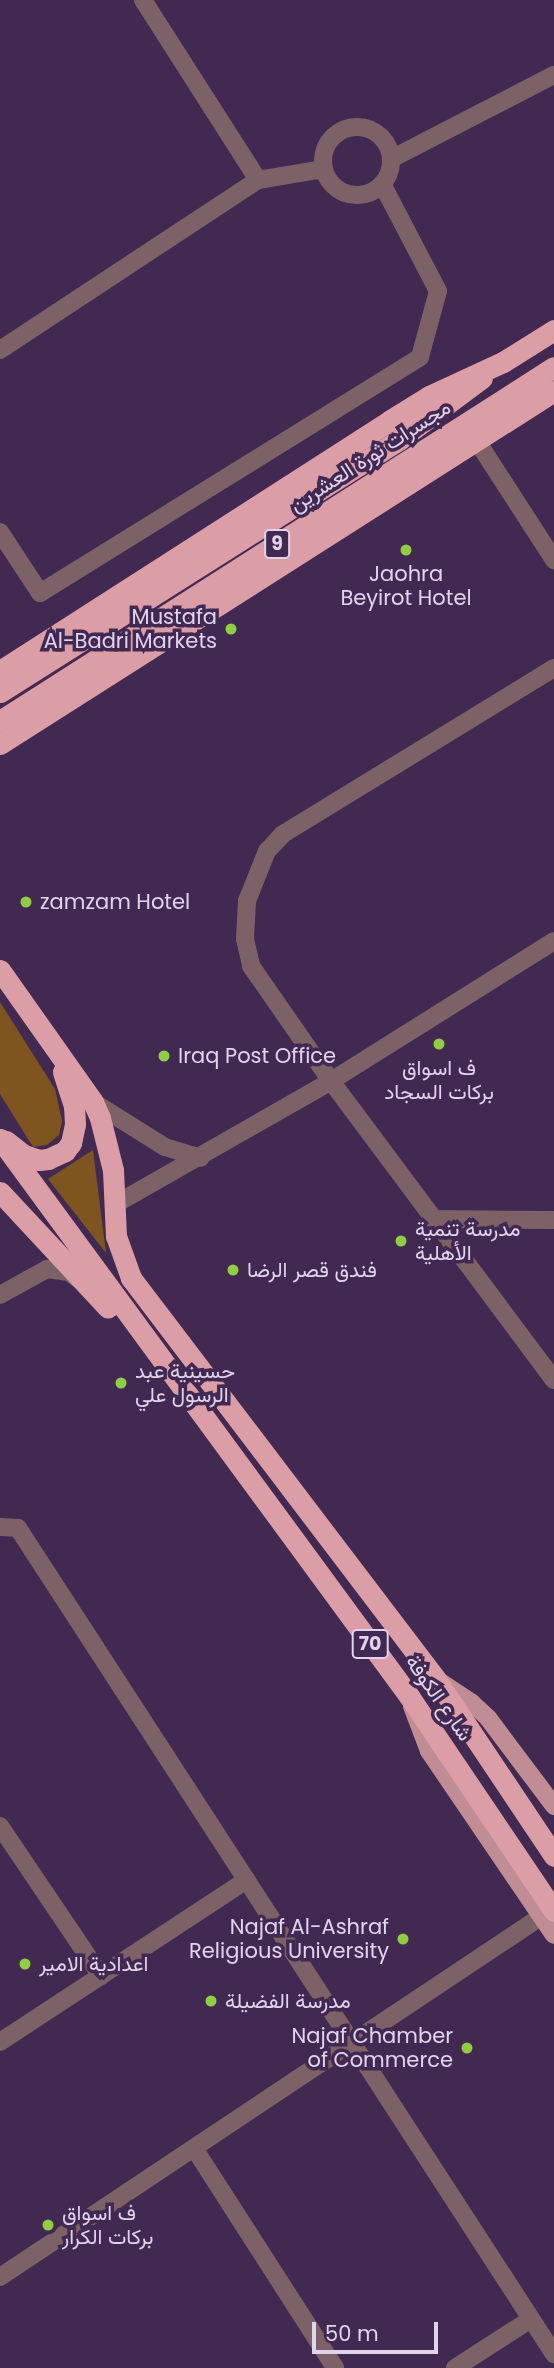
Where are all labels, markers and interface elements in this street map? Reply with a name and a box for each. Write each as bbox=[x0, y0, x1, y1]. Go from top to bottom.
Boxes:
street label: مجسرات ثورة العشرين bbox=[285, 395, 455, 517]
road number: 9 bbox=[263, 528, 291, 559]
marker: Jaohra Beyirot Hotel bbox=[398, 542, 414, 558]
place label: Jaohra Beyirot Hotel bbox=[340, 561, 472, 611]
place label: Mustafa Al-Badri Markets bbox=[44, 604, 217, 654]
marker: Mustafa Al-Badri Markets bbox=[223, 621, 239, 637]
place label: zamzam Hotel bbox=[40, 889, 190, 915]
marker: zamzam Hotel bbox=[18, 894, 34, 910]
marker: ف اسواق بركات السجاد bbox=[431, 1036, 447, 1052]
place label: Iraq Post Office bbox=[178, 1043, 336, 1069]
marker: Iraq Post Office bbox=[156, 1048, 172, 1064]
place label: ف اسواق بركات السجاد bbox=[384, 1055, 494, 1105]
place label: مدرسة تنمية الأهلية bbox=[415, 1216, 521, 1266]
marker: مدرسة تنمية الأهلية bbox=[393, 1233, 409, 1249]
place label: فندق قصر الرضا bbox=[247, 1257, 377, 1283]
marker: فندق قصر الرضا bbox=[225, 1262, 241, 1278]
place label: حسينية عبد الرسول علي bbox=[135, 1358, 235, 1408]
marker: حسينية عبد الرسول علي bbox=[113, 1375, 129, 1391]
road number: 70 bbox=[351, 1628, 389, 1660]
street label: شارع الكوفة bbox=[400, 1650, 478, 1746]
place label: Najaf Al-Ashraf Religious University bbox=[189, 1914, 389, 1964]
marker: Najaf Al-Ashraf Religious University bbox=[395, 1931, 411, 1947]
place label: اعدادية الامير bbox=[39, 1951, 148, 1977]
marker: اعدادية الامير bbox=[17, 1956, 33, 1972]
place label: مدرسة الفضيلة bbox=[225, 1988, 351, 2014]
marker: مدرسة الفضيلة bbox=[203, 1993, 219, 2009]
place label: Najaf Chamber of Commerce bbox=[292, 2023, 453, 2073]
marker: Najaf Chamber of Commerce bbox=[459, 2040, 475, 2056]
place label: ف اسواق بركات الكرار bbox=[62, 2200, 154, 2250]
marker: ف اسواق بركات الكرار bbox=[40, 2217, 56, 2233]
scale bar bbox=[316, 2308, 442, 2352]
text: 50 m bbox=[325, 2319, 379, 2348]

